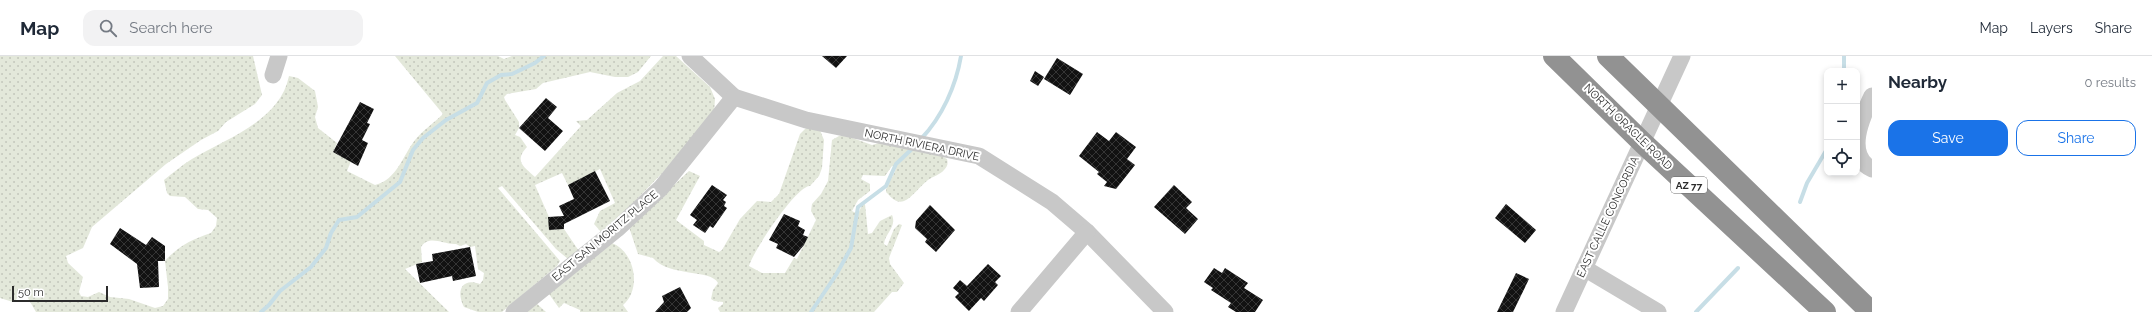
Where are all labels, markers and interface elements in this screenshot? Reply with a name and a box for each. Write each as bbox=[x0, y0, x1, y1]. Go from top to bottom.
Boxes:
search box bbox=[83, 10, 363, 46]
text: Map bbox=[20, 17, 59, 39]
icon: search bbox=[97, 17, 119, 39]
text: Search here bbox=[129, 19, 213, 37]
text: Map bbox=[1980, 20, 2008, 36]
text: Layers bbox=[2030, 20, 2073, 36]
text: Share bbox=[2095, 20, 2132, 36]
map controls bbox=[1824, 68, 1860, 176]
button: + bbox=[1824, 68, 1860, 104]
text: Nearby bbox=[1888, 72, 1947, 92]
text: 0 results bbox=[2085, 75, 2136, 90]
street label: NORTH ORACLE ROAD bbox=[1581, 81, 1675, 173]
button: − bbox=[1824, 104, 1860, 140]
button: Save bbox=[1888, 120, 2008, 156]
button: Share bbox=[2016, 120, 2136, 156]
street label: NORTH RIVIERA DRIVE bbox=[863, 126, 981, 164]
button: locate bbox=[1824, 140, 1860, 176]
street label: EAST CALLE CONCORDIA bbox=[1574, 154, 1642, 280]
road number: AZ 77 bbox=[1671, 177, 1707, 193]
street label: EAST SAN MORITZ PLACE bbox=[549, 188, 661, 284]
scale bar bbox=[12, 284, 108, 303]
text: 50 m bbox=[18, 286, 44, 299]

